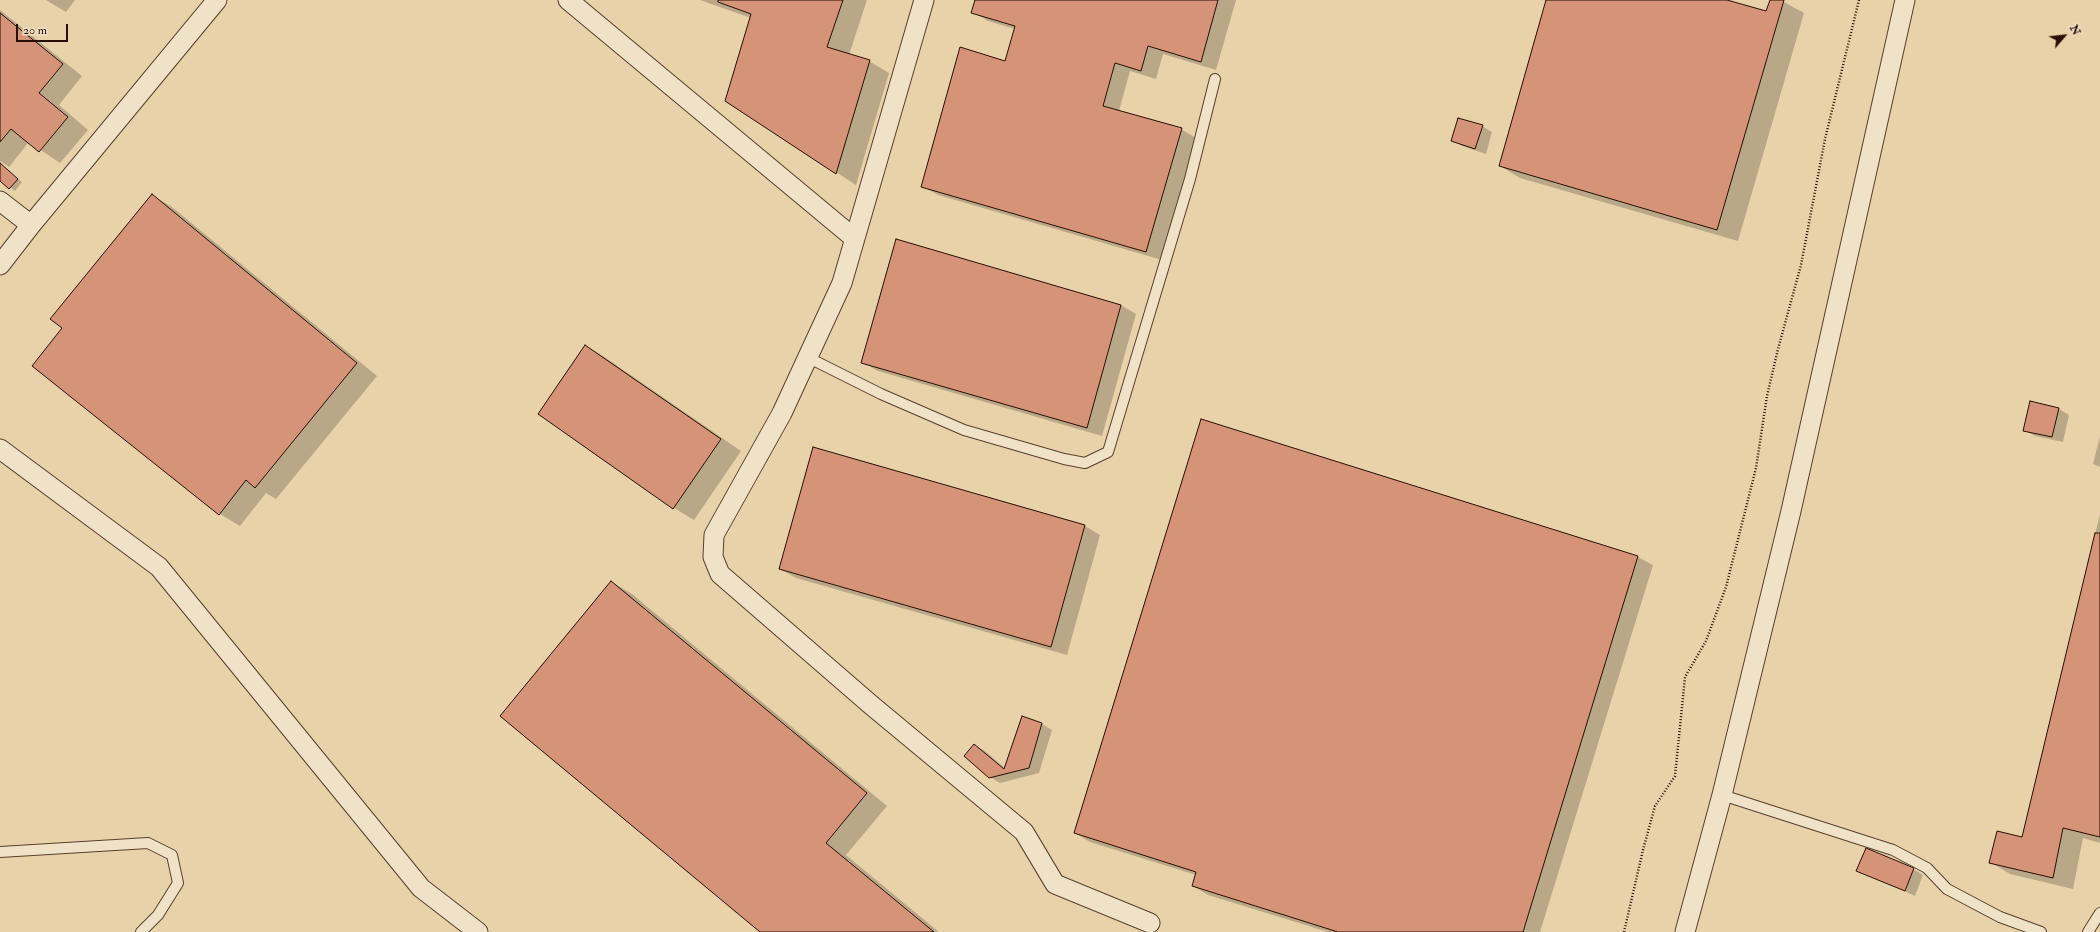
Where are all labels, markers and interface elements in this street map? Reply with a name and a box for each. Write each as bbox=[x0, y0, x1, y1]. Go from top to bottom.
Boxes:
scale bar bbox=[18, 16, 70, 42]
north arrow bbox=[2044, 16, 2084, 56]
text: 20 m bbox=[23, 23, 47, 38]
text: N bbox=[2067, 23, 2083, 38]

